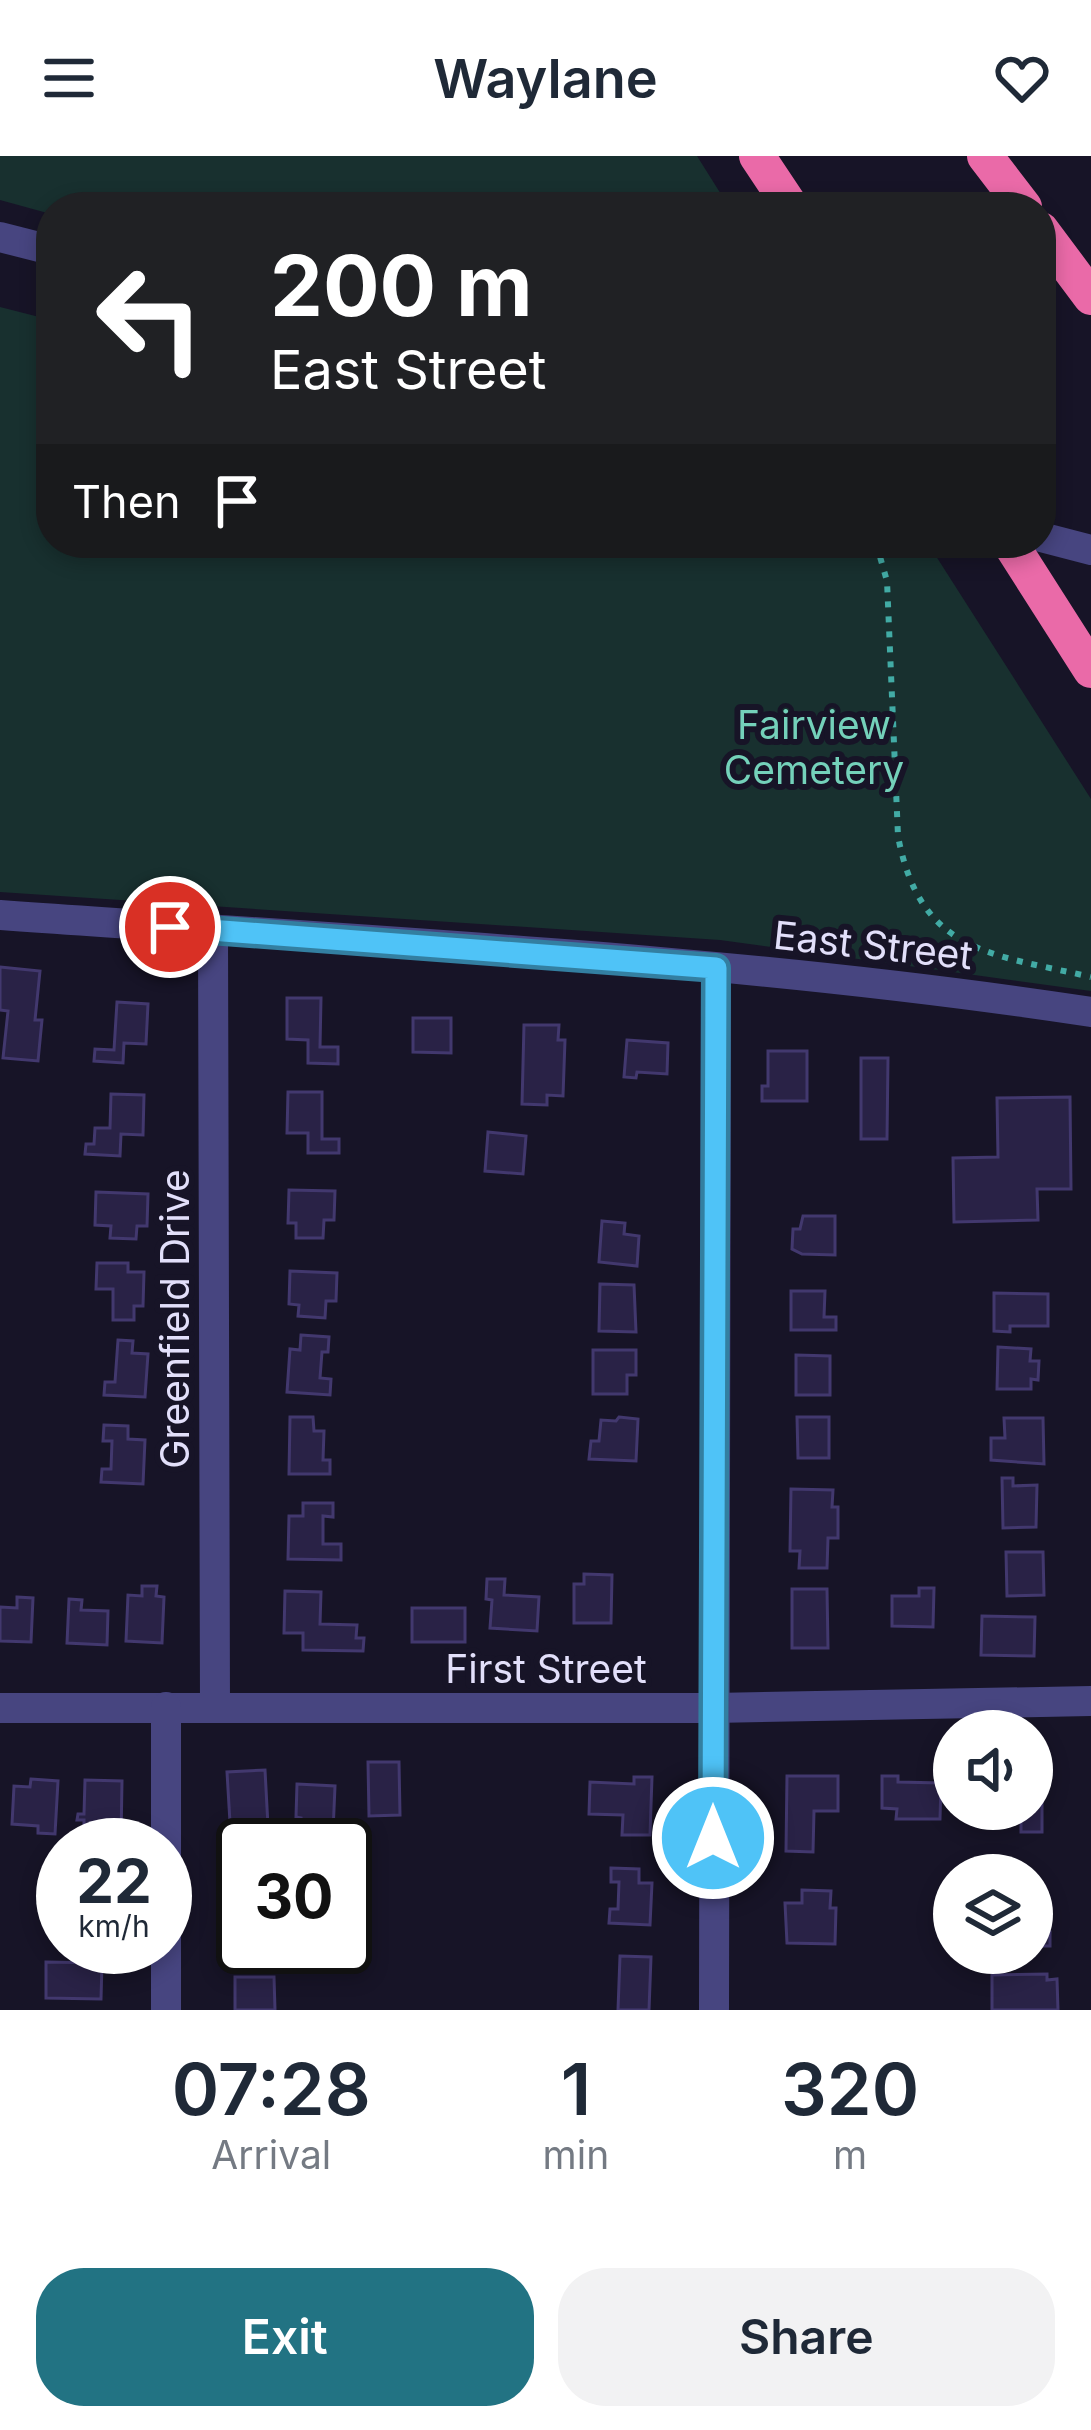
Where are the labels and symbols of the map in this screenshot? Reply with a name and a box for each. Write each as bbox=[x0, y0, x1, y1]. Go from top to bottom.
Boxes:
park label: Fairview Cemetery bbox=[724, 701, 904, 793]
pin bbox=[119, 876, 221, 978]
street label: East Street bbox=[771, 911, 975, 978]
street label: Greenfield Drive bbox=[151, 1169, 198, 1469]
street label: First Street bbox=[445, 1645, 647, 1692]
position arrow bbox=[650, 1775, 776, 1901]
speed limit sign: 30 bbox=[216, 1818, 372, 1974]

